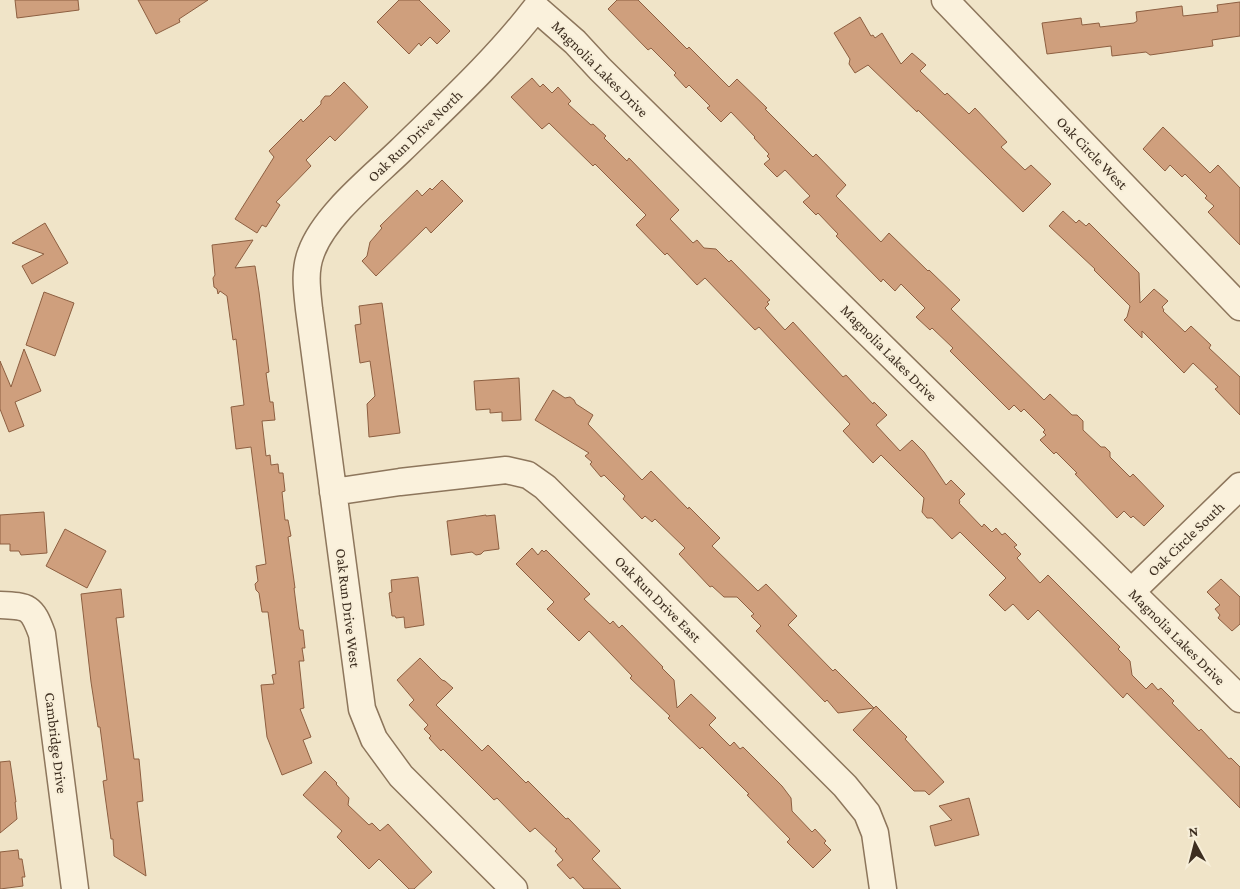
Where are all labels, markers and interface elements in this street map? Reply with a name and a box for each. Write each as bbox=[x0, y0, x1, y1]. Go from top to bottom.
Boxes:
street label: Magnolia Lakes Drive bbox=[548, 18, 652, 121]
street label: Oak Run Drive North bbox=[365, 87, 465, 185]
street label: Oak Circle West bbox=[1053, 113, 1131, 193]
street label: Magnolia Lakes Drive bbox=[837, 302, 941, 405]
street label: Oak Circle South bbox=[1145, 499, 1227, 579]
street label: Oak Run Drive West bbox=[333, 547, 363, 670]
street label: Oak Run Drive East bbox=[612, 553, 705, 646]
street label: Magnolia Lakes Drive bbox=[1125, 586, 1229, 689]
street label: Cambridge Drive bbox=[41, 691, 70, 795]
north arrow bbox=[1170, 819, 1220, 869]
text: N bbox=[1188, 823, 1200, 840]

